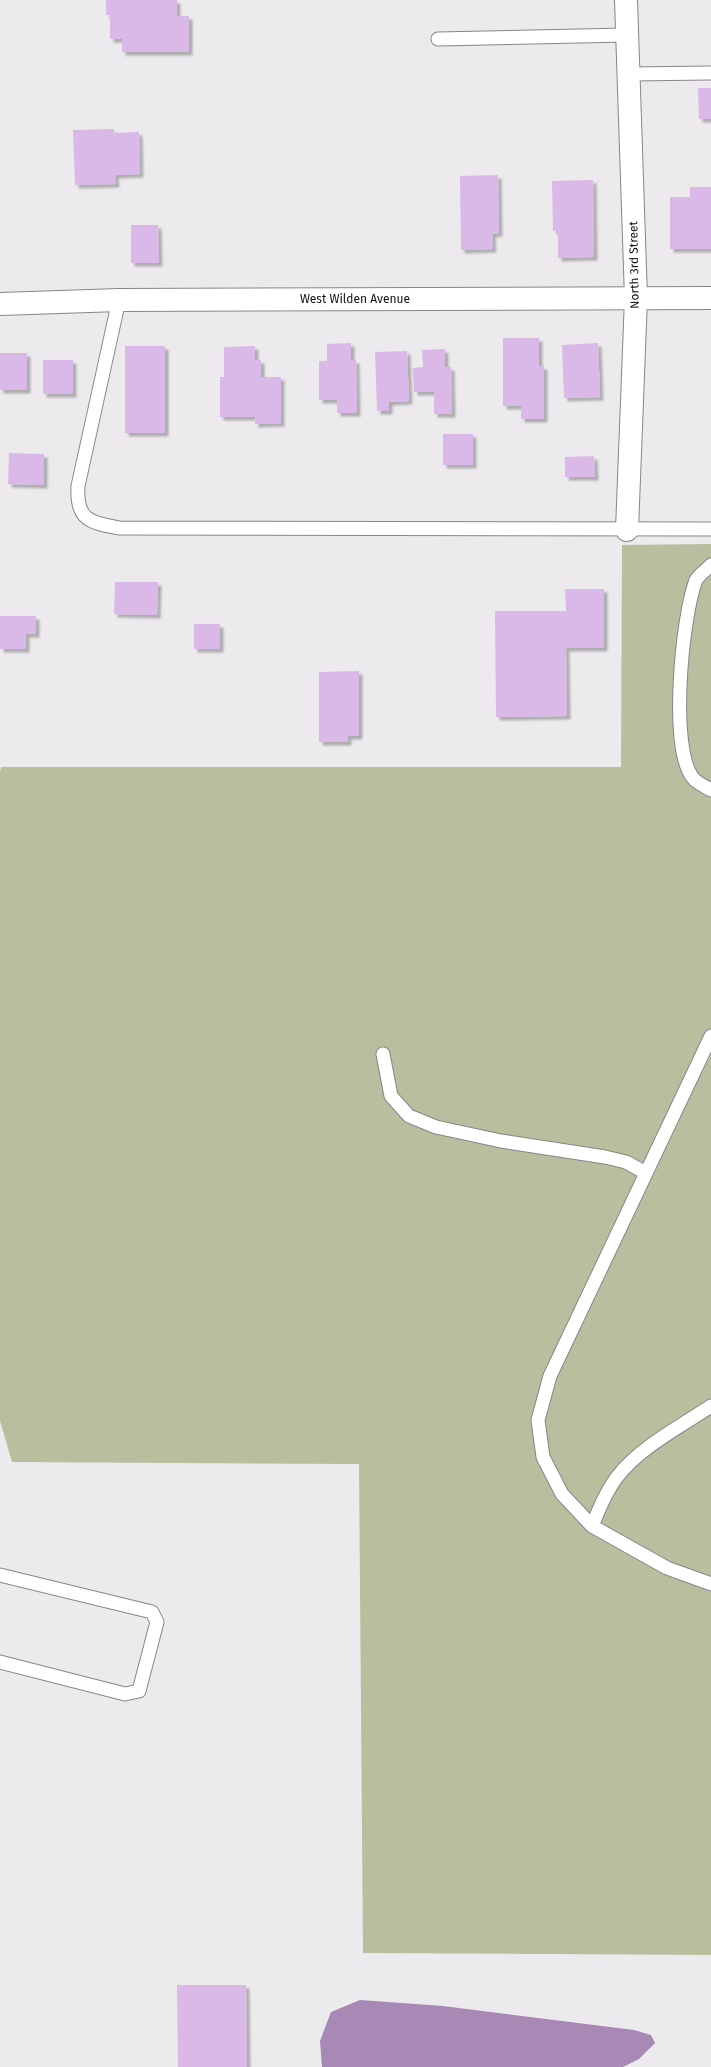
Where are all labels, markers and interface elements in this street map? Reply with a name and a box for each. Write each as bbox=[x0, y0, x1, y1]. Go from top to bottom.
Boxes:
street label: North 3rd Street bbox=[626, 220, 642, 309]
street label: West Wilden Avenue bbox=[300, 292, 410, 306]

